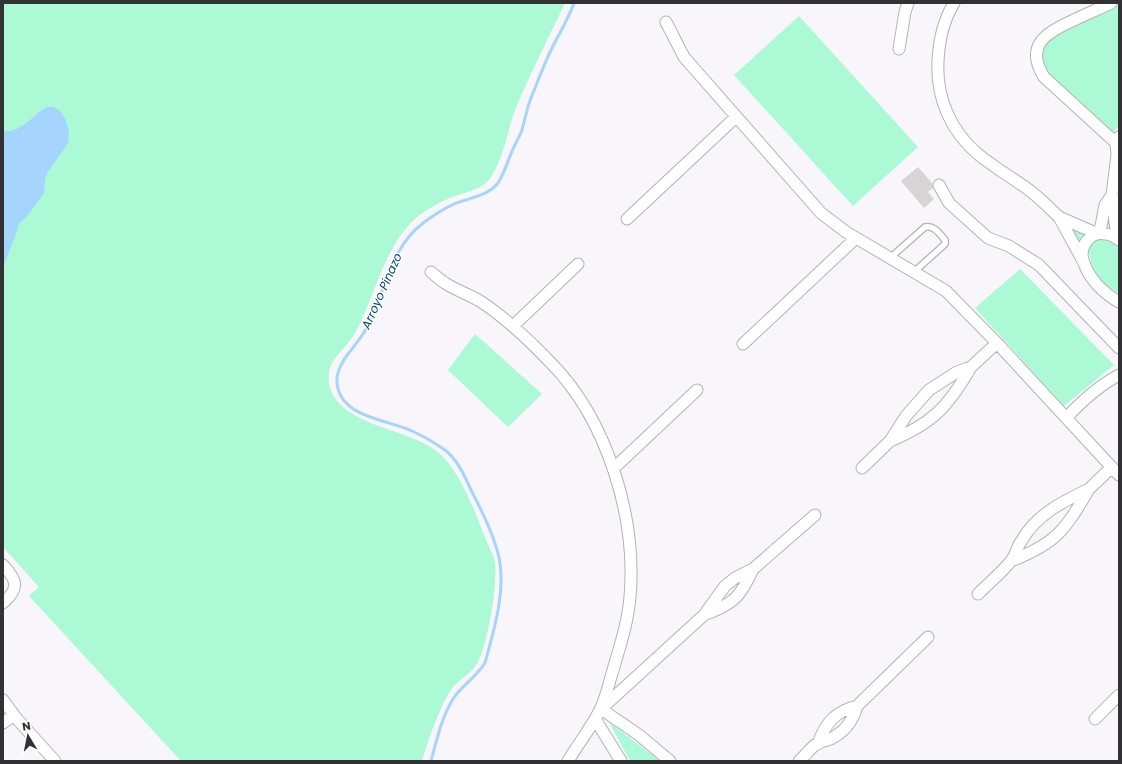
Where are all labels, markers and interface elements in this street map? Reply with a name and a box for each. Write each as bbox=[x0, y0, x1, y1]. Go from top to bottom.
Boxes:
water label: Arroyo Pinazo bbox=[357, 250, 406, 332]
north arrow bbox=[8, 716, 48, 756]
text: N bbox=[21, 718, 32, 735]

